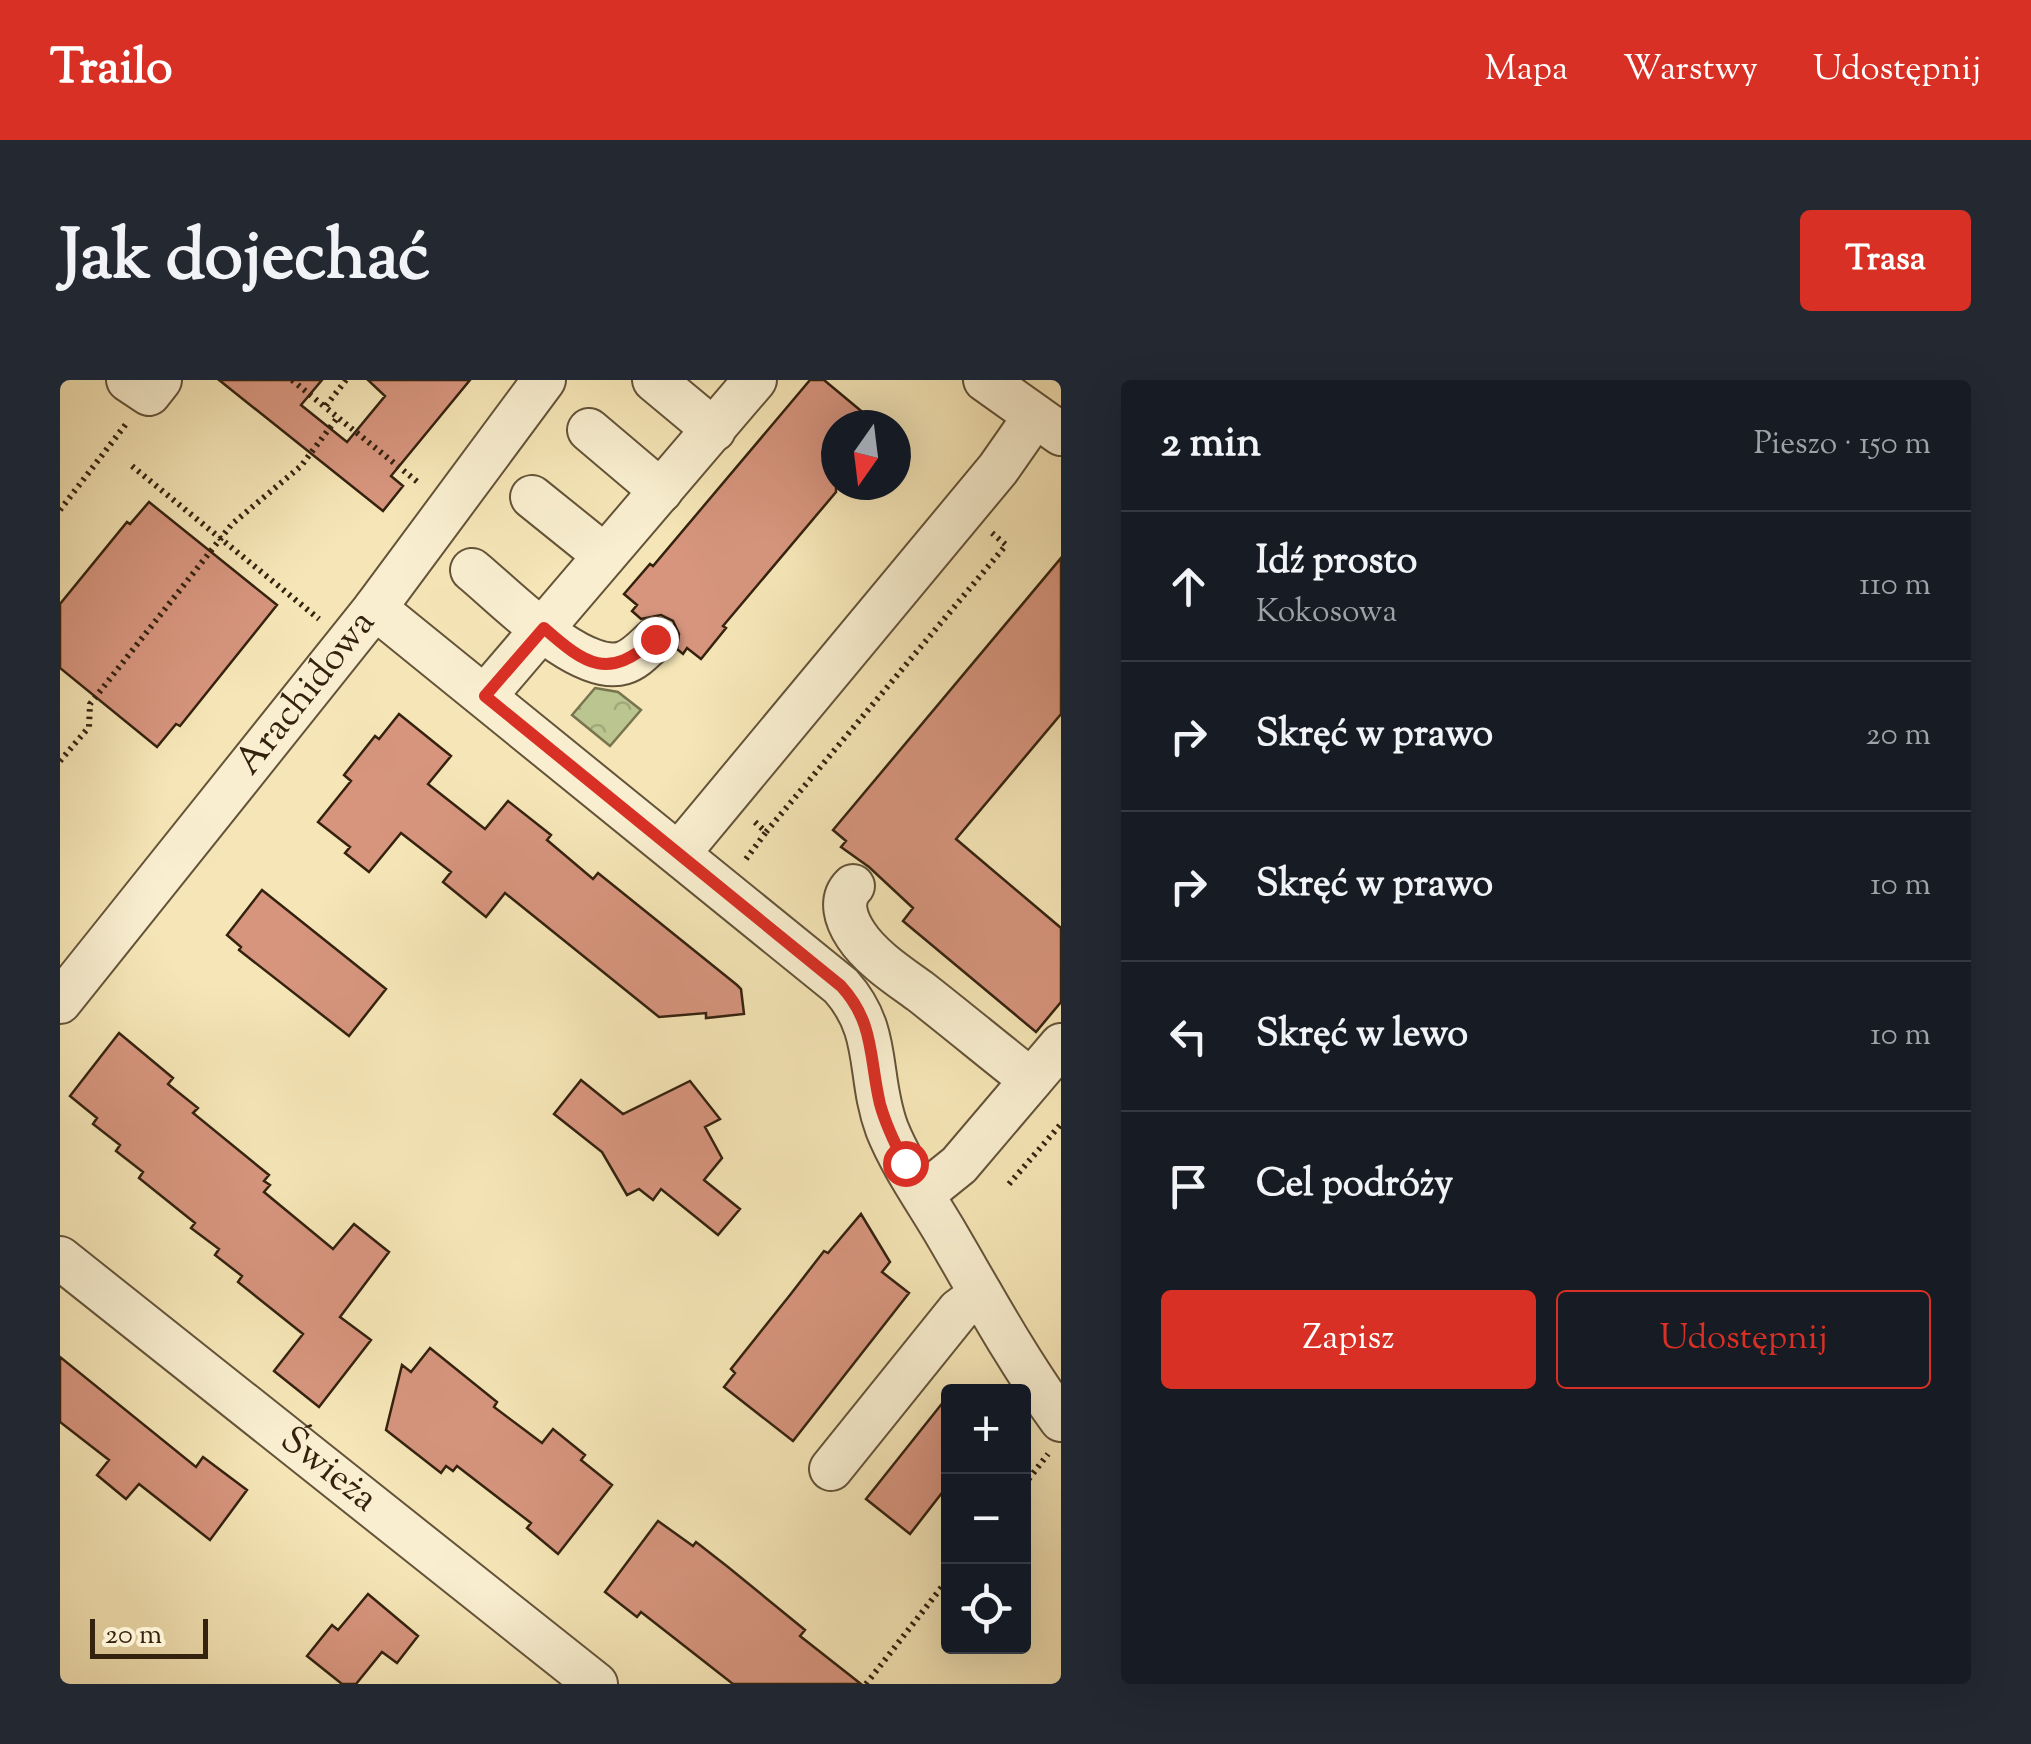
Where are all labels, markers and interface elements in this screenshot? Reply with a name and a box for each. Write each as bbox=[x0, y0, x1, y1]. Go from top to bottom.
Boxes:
text: Trailo bbox=[50, 36, 172, 105]
text: Mapa bbox=[1485, 45, 1568, 96]
text: Warstwy bbox=[1623, 45, 1758, 96]
text: Udostępnij bbox=[1813, 45, 1981, 96]
text: Jak dojechać bbox=[60, 210, 430, 310]
button: Trasa bbox=[1800, 210, 1971, 311]
north arrow bbox=[821, 410, 911, 500]
text: 2 min bbox=[1161, 415, 1261, 475]
text: Pieszo · 150 m bbox=[1754, 422, 1931, 468]
text: Idź prosto bbox=[1256, 536, 1417, 590]
icon: ahead bbox=[1161, 559, 1216, 614]
text: 110 m bbox=[1859, 563, 1931, 609]
text: Kokosowa bbox=[1256, 590, 1397, 636]
street label: Arachidowa bbox=[224, 599, 390, 788]
route end bbox=[633, 617, 679, 663]
icon: right bbox=[1161, 709, 1216, 764]
text: Skręć w prawo bbox=[1256, 709, 1493, 763]
text: 20 m bbox=[1866, 713, 1931, 759]
icon: right bbox=[1161, 859, 1216, 914]
text: Skręć w prawo bbox=[1256, 859, 1493, 913]
text: 10 m bbox=[1870, 863, 1931, 909]
icon: left bbox=[1161, 1009, 1216, 1064]
text: Skręć w lewo bbox=[1256, 1009, 1468, 1063]
text: 10 m bbox=[1870, 1013, 1931, 1059]
route start bbox=[883, 1141, 929, 1187]
icon: arrive bbox=[1161, 1159, 1216, 1214]
text: Cel podróży bbox=[1256, 1159, 1453, 1213]
button: Zapisz bbox=[1161, 1290, 1536, 1389]
button: Udostępnij bbox=[1556, 1290, 1931, 1389]
map controls bbox=[941, 1384, 1031, 1654]
button: + bbox=[941, 1384, 1031, 1474]
street label: Świeża bbox=[267, 1414, 388, 1527]
button: − bbox=[941, 1474, 1031, 1564]
button: locate bbox=[941, 1564, 1031, 1654]
scale bar bbox=[90, 1614, 208, 1658]
text: 20 m bbox=[105, 1616, 162, 1656]

